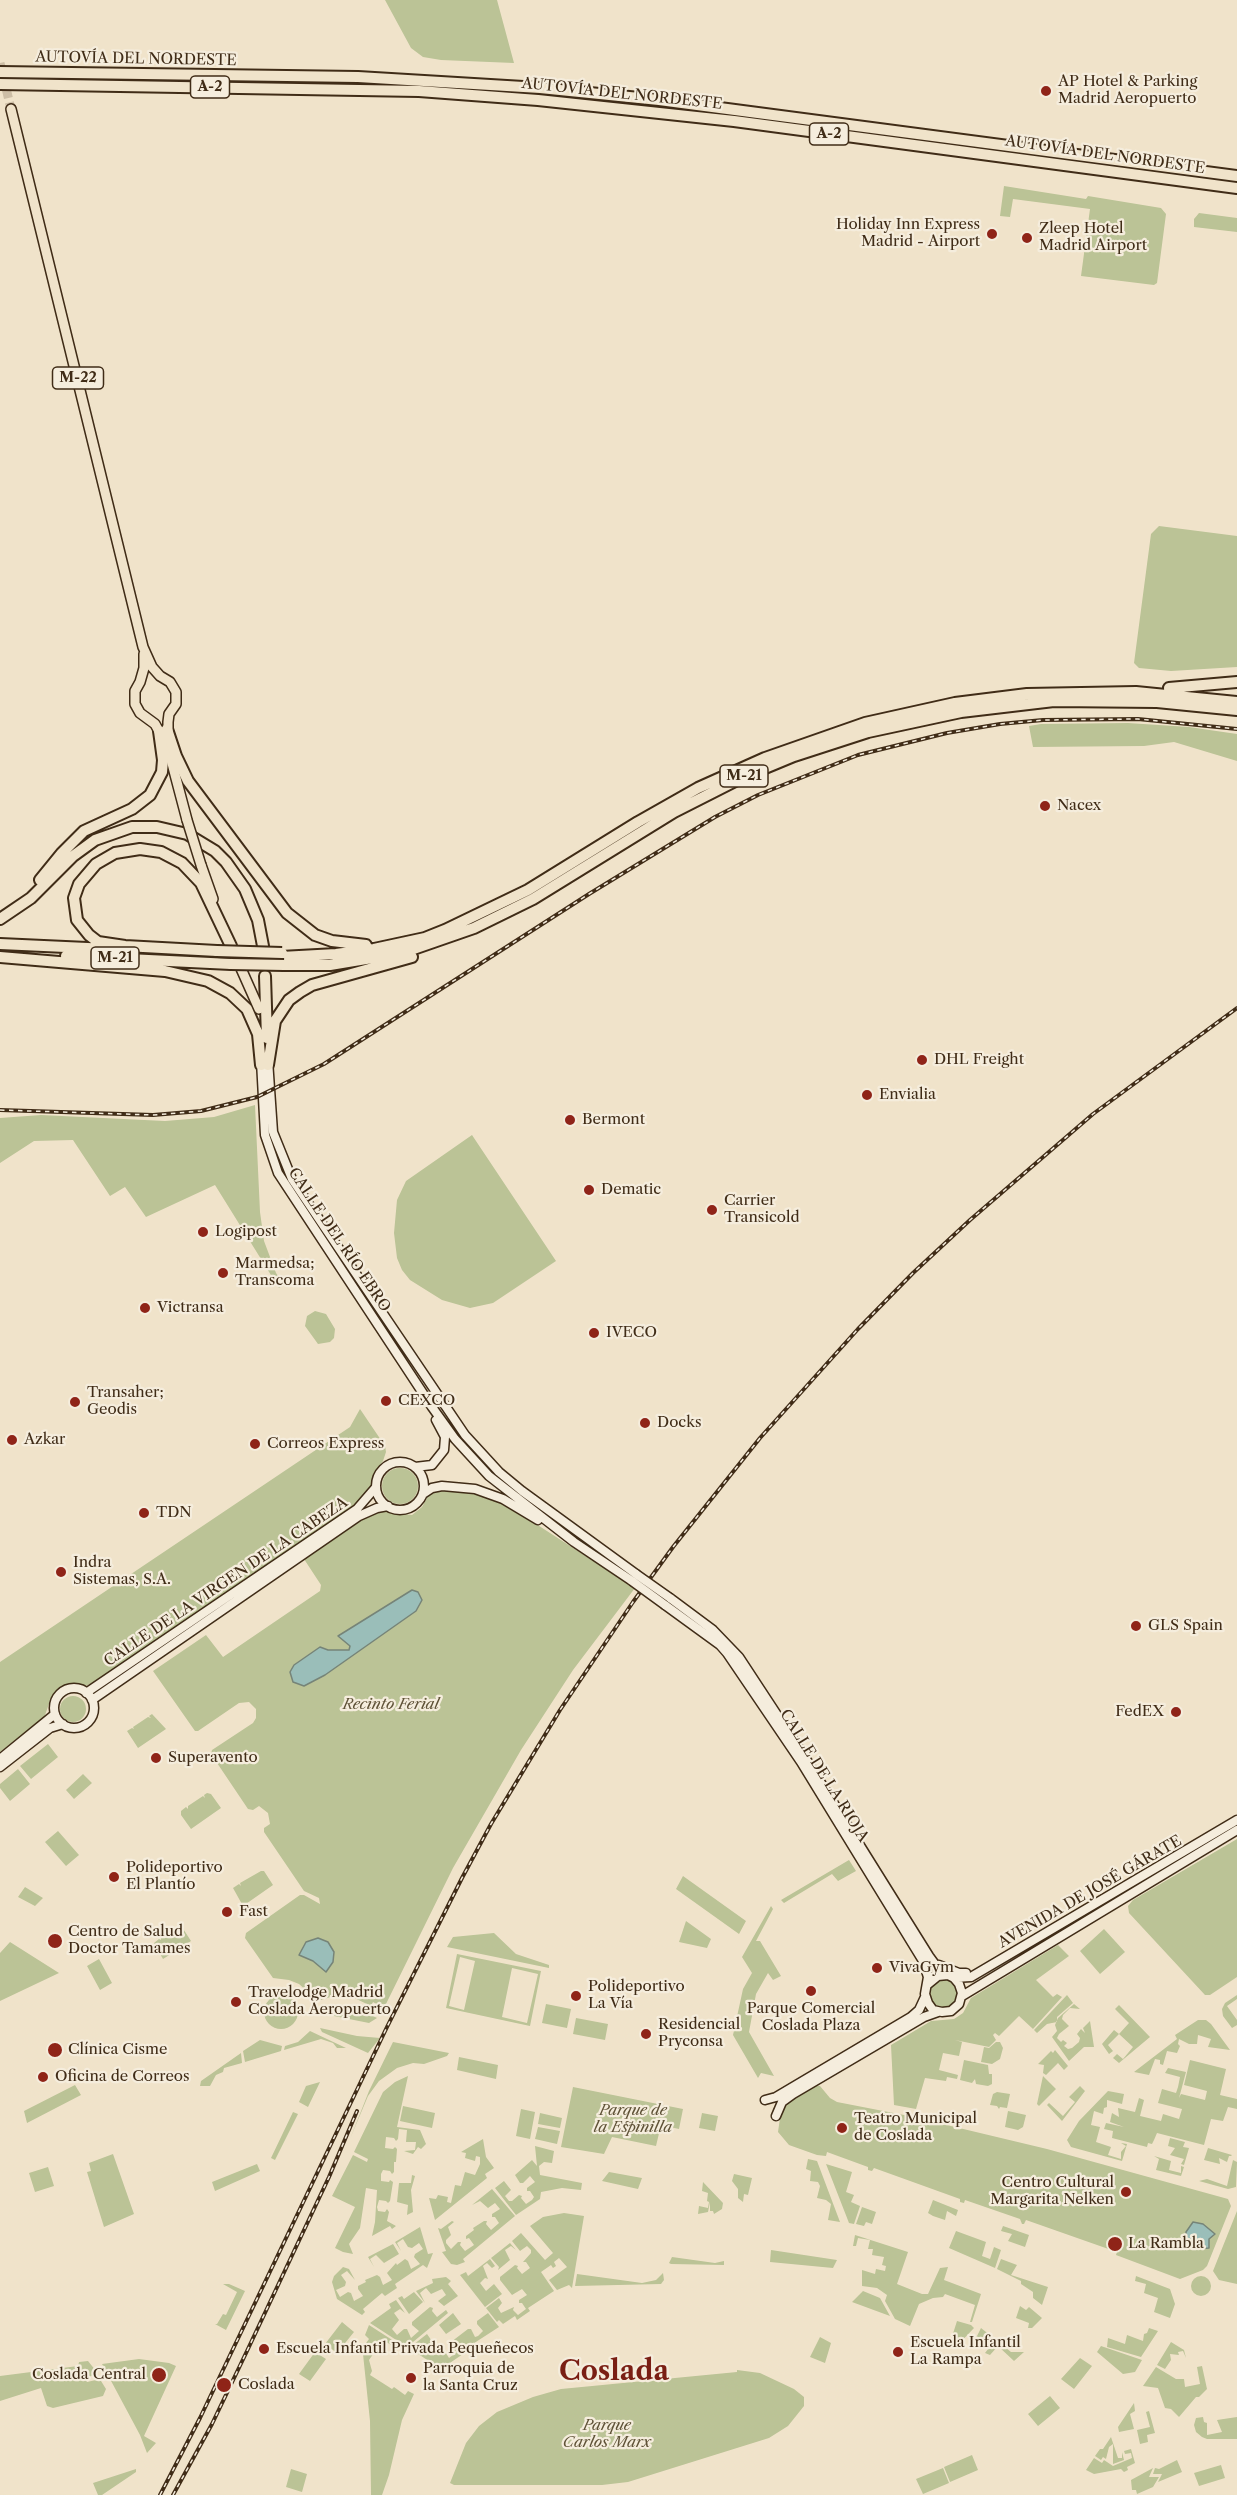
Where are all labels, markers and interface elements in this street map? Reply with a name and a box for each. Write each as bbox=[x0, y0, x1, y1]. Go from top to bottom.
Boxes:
street label: AUTOVÍA DEL NORDESTE bbox=[35, 48, 237, 70]
place label: AP Hotel & Parking Madrid Aeropuerto bbox=[1058, 73, 1197, 108]
street label: AUTOVÍA DEL NORDESTE bbox=[521, 75, 723, 113]
road number: A-2 bbox=[190, 76, 230, 98]
marker: AP Hotel & Parking Madrid Aeropuerto bbox=[1039, 84, 1053, 98]
road number: A-2 bbox=[810, 123, 848, 145]
street label: AUTOVÍA DEL NORDESTE bbox=[1004, 132, 1206, 178]
place label: Holiday Inn Express Madrid - Airport bbox=[836, 216, 980, 251]
place label: Zleep Hotel Madrid Airport bbox=[1039, 220, 1147, 255]
marker: Holiday Inn Express Madrid - Airport bbox=[985, 227, 999, 241]
marker: Zleep Hotel Madrid Airport bbox=[1020, 231, 1034, 245]
road number: M-22 bbox=[52, 367, 104, 389]
road number: M-21 bbox=[720, 765, 768, 787]
place label: Nacex bbox=[1057, 797, 1101, 815]
marker: Nacex bbox=[1038, 799, 1052, 813]
road number: M-21 bbox=[91, 947, 139, 969]
place label: DHL Freight bbox=[934, 1051, 1024, 1069]
marker: DHL Freight bbox=[915, 1053, 929, 1067]
place label: Envialia bbox=[879, 1086, 936, 1104]
marker: Envialia bbox=[860, 1088, 874, 1102]
place label: Bermont bbox=[582, 1111, 645, 1129]
marker: Bermont bbox=[563, 1113, 577, 1127]
street label: CALLE DEL RÍO EBRO bbox=[284, 1165, 394, 1315]
place label: Dematic bbox=[601, 1181, 661, 1199]
marker: Dematic bbox=[582, 1183, 596, 1197]
place label: Carrier Transicold bbox=[724, 1192, 800, 1227]
marker: Carrier Transicold bbox=[705, 1203, 719, 1217]
place label: Logipost bbox=[215, 1223, 277, 1241]
marker: Logipost bbox=[196, 1225, 210, 1239]
place label: Marmedsa; Transcoma bbox=[235, 1255, 314, 1290]
marker: Marmedsa; Transcoma bbox=[216, 1266, 230, 1280]
place label: Victransa bbox=[157, 1299, 224, 1317]
marker: Victransa bbox=[138, 1301, 152, 1315]
place label: IVECO bbox=[606, 1324, 657, 1342]
marker: IVECO bbox=[587, 1326, 601, 1340]
place label: Transaher; Geodis bbox=[87, 1384, 164, 1419]
place label: CEXCO bbox=[398, 1392, 455, 1410]
marker: CEXCO bbox=[379, 1394, 393, 1408]
marker: Transaher; Geodis bbox=[68, 1395, 82, 1409]
place label: Docks bbox=[657, 1414, 701, 1432]
marker: Docks bbox=[638, 1416, 652, 1430]
place label: Azkar bbox=[24, 1431, 65, 1449]
marker: Azkar bbox=[5, 1433, 19, 1447]
place label: Correos Express bbox=[267, 1435, 384, 1453]
marker: Correos Express bbox=[248, 1437, 262, 1451]
street label: CALLE DE LA VIRGEN DE LA CABEZA bbox=[101, 1493, 351, 1671]
place label: TDN bbox=[156, 1504, 192, 1522]
marker: TDN bbox=[137, 1506, 151, 1520]
place label: Indra Sistemas, S.A. bbox=[73, 1554, 171, 1589]
marker: Indra Sistemas, S.A. bbox=[54, 1565, 68, 1579]
place label: GLS Spain bbox=[1148, 1617, 1223, 1635]
marker: GLS Spain bbox=[1129, 1619, 1143, 1633]
park label: Recinto Ferial bbox=[343, 1696, 439, 1714]
place label: FedEX bbox=[1115, 1703, 1164, 1721]
marker: FedEX bbox=[1169, 1705, 1183, 1719]
street label: CALLE DE LA RIOJA bbox=[776, 1706, 872, 1846]
place label: Superavento bbox=[168, 1749, 258, 1767]
marker: Superavento bbox=[149, 1751, 163, 1765]
street label: AVENIDA DE JOSÉ GÁRATE bbox=[995, 1832, 1185, 1952]
place label: Polideportivo El Plantío bbox=[126, 1859, 223, 1894]
marker: Polideportivo El Plantío bbox=[107, 1870, 121, 1884]
place label: Fast bbox=[239, 1903, 268, 1921]
marker: Fast bbox=[220, 1905, 234, 1919]
place label: Centro de Salud Doctor Tamames bbox=[68, 1923, 191, 1958]
marker: Centro de Salud Doctor Tamames bbox=[46, 1932, 64, 1950]
place label: VivaGym bbox=[889, 1959, 954, 1977]
marker: VivaGym bbox=[870, 1961, 884, 1975]
place label: Polideportivo La Vía bbox=[588, 1978, 685, 2013]
place label: Travelodge Madrid Coslada Aeropuerto bbox=[248, 1984, 391, 2019]
marker: Parque Comercial Coslada Plaza bbox=[804, 1984, 818, 1998]
marker: Polideportivo La Vía bbox=[569, 1989, 583, 2003]
marker: Travelodge Madrid Coslada Aeropuerto bbox=[229, 1995, 243, 2009]
place label: Parque Comercial Coslada Plaza bbox=[747, 2000, 875, 2035]
place label: Residencial Pryconsa bbox=[658, 2016, 740, 2051]
marker: Residencial Pryconsa bbox=[639, 2027, 653, 2041]
marker: Clínica Cisme bbox=[46, 2041, 64, 2059]
place label: Clínica Cisme bbox=[68, 2041, 167, 2059]
place label: Oficina de Correos bbox=[55, 2068, 190, 2086]
marker: Oficina de Correos bbox=[36, 2070, 50, 2084]
park label: Parque de la Espinilla bbox=[594, 2102, 672, 2137]
place label: Teatro Municipal de Coslada bbox=[854, 2110, 977, 2145]
marker: Teatro Municipal de Coslada bbox=[835, 2121, 849, 2135]
place label: Centro Cultural Margarita Nelken bbox=[990, 2174, 1114, 2209]
marker: Centro Cultural Margarita Nelken bbox=[1119, 2185, 1133, 2199]
marker: La Rambla bbox=[1106, 2235, 1124, 2253]
place label: La Rambla bbox=[1128, 2235, 1204, 2253]
place label: Escuela Infantil La Rampa bbox=[910, 2334, 1021, 2369]
place label: Escuela Infantil Privada Pequeñecos bbox=[276, 2340, 534, 2358]
marker: Escuela Infantil Privada Pequeñecos bbox=[257, 2342, 271, 2356]
marker: Escuela Infantil La Rampa bbox=[891, 2345, 905, 2359]
district label: Coslada bbox=[559, 2356, 669, 2388]
place label: Parroquia de la Santa Cruz bbox=[423, 2360, 518, 2395]
place label: Coslada Central bbox=[32, 2366, 146, 2384]
marker: Coslada Central bbox=[150, 2366, 168, 2384]
marker: Parroquia de la Santa Cruz bbox=[404, 2371, 418, 2385]
marker: Coslada bbox=[215, 2376, 233, 2394]
place label: Coslada bbox=[238, 2376, 295, 2394]
park label: Parque Carlos Marx bbox=[563, 2417, 651, 2452]

